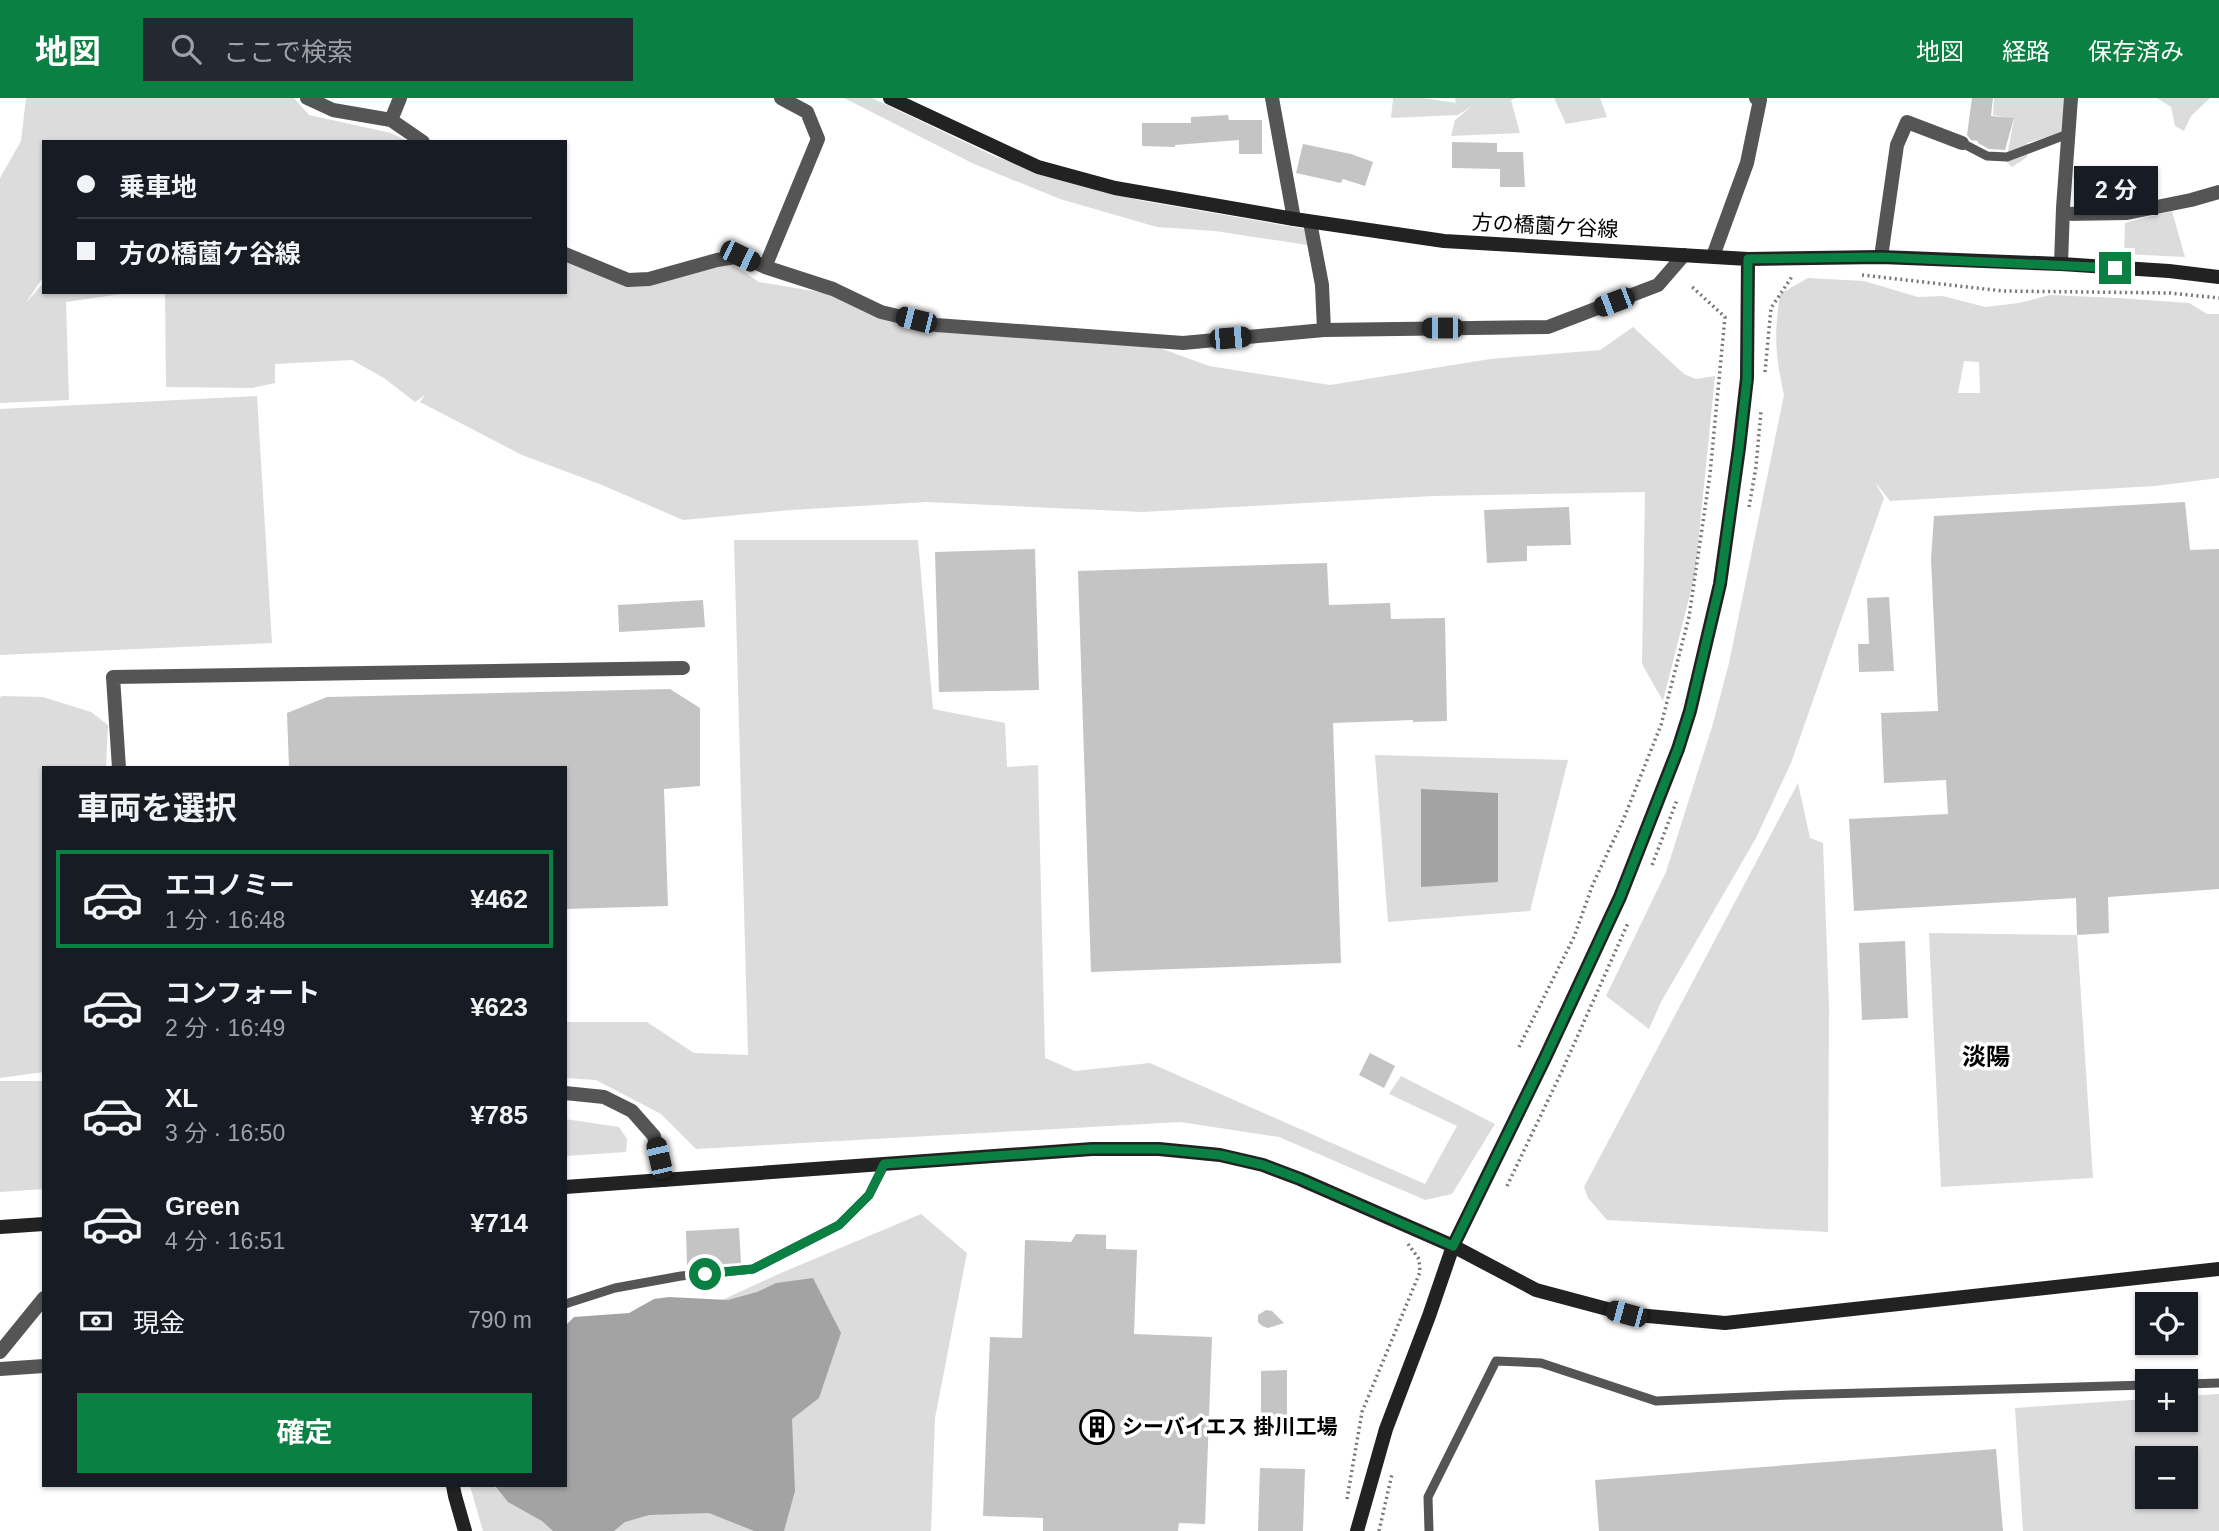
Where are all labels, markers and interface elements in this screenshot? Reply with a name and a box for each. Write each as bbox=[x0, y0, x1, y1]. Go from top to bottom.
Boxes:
search box bbox=[143, 18, 633, 81]
icon: search bbox=[167, 30, 205, 68]
text: 地図 bbox=[35, 33, 101, 70]
text: ここで検索 bbox=[223, 37, 353, 67]
text: 地図 bbox=[1916, 38, 1964, 65]
text: 経路 bbox=[2002, 38, 2050, 65]
text: 保存済み bbox=[2088, 38, 2184, 65]
callout: 2 分 bbox=[2073, 166, 2157, 216]
text: 乗車地 bbox=[119, 172, 197, 202]
text: 2 分 bbox=[2095, 177, 2137, 203]
street label: 方の橋薗ケ谷線 bbox=[1471, 210, 1619, 241]
car bbox=[717, 237, 764, 275]
text: 方の橋薗ケ谷線 bbox=[119, 239, 301, 269]
route end bbox=[2099, 252, 2131, 284]
car bbox=[1591, 285, 1638, 319]
car bbox=[894, 305, 939, 335]
car bbox=[1422, 318, 1464, 339]
car bbox=[1209, 326, 1252, 350]
text: 車両を選択 bbox=[77, 790, 237, 826]
icon: car bbox=[81, 868, 144, 931]
text: エコノミー bbox=[165, 870, 295, 900]
text: ¥462 bbox=[470, 884, 528, 914]
text: 1 分 · 16:48 bbox=[165, 907, 285, 933]
icon: car bbox=[81, 976, 144, 1039]
text: コンフォート bbox=[165, 978, 320, 1008]
text: ¥623 bbox=[470, 992, 528, 1022]
text: 2 分 · 16:49 bbox=[165, 1015, 285, 1041]
district label: 淡陽 bbox=[1962, 1043, 2010, 1070]
text: XL bbox=[165, 1083, 198, 1113]
icon: car bbox=[81, 1084, 144, 1147]
text: ¥785 bbox=[470, 1100, 528, 1130]
text: 3 分 · 16:50 bbox=[165, 1120, 285, 1146]
car bbox=[645, 1135, 674, 1181]
text: Green bbox=[165, 1191, 240, 1221]
icon: car bbox=[81, 1192, 144, 1255]
text: ¥714 bbox=[470, 1208, 528, 1238]
text: 4 分 · 16:51 bbox=[165, 1228, 285, 1254]
route start bbox=[689, 1258, 721, 1290]
map controls bbox=[2135, 1292, 2198, 1509]
button: locate bbox=[2135, 1292, 2198, 1355]
car bbox=[1603, 1298, 1650, 1330]
icon: cash bbox=[77, 1302, 115, 1340]
text: 790 m bbox=[468, 1307, 532, 1333]
text: 現金 bbox=[133, 1308, 185, 1338]
button: + bbox=[2135, 1369, 2198, 1432]
button: 確定 bbox=[77, 1393, 532, 1473]
building icon: シーバイエス 掛川工場 bbox=[1078, 1408, 1116, 1446]
place label: シーバイエス 掛川工場 bbox=[1122, 1415, 1337, 1438]
button: − bbox=[2135, 1446, 2198, 1509]

